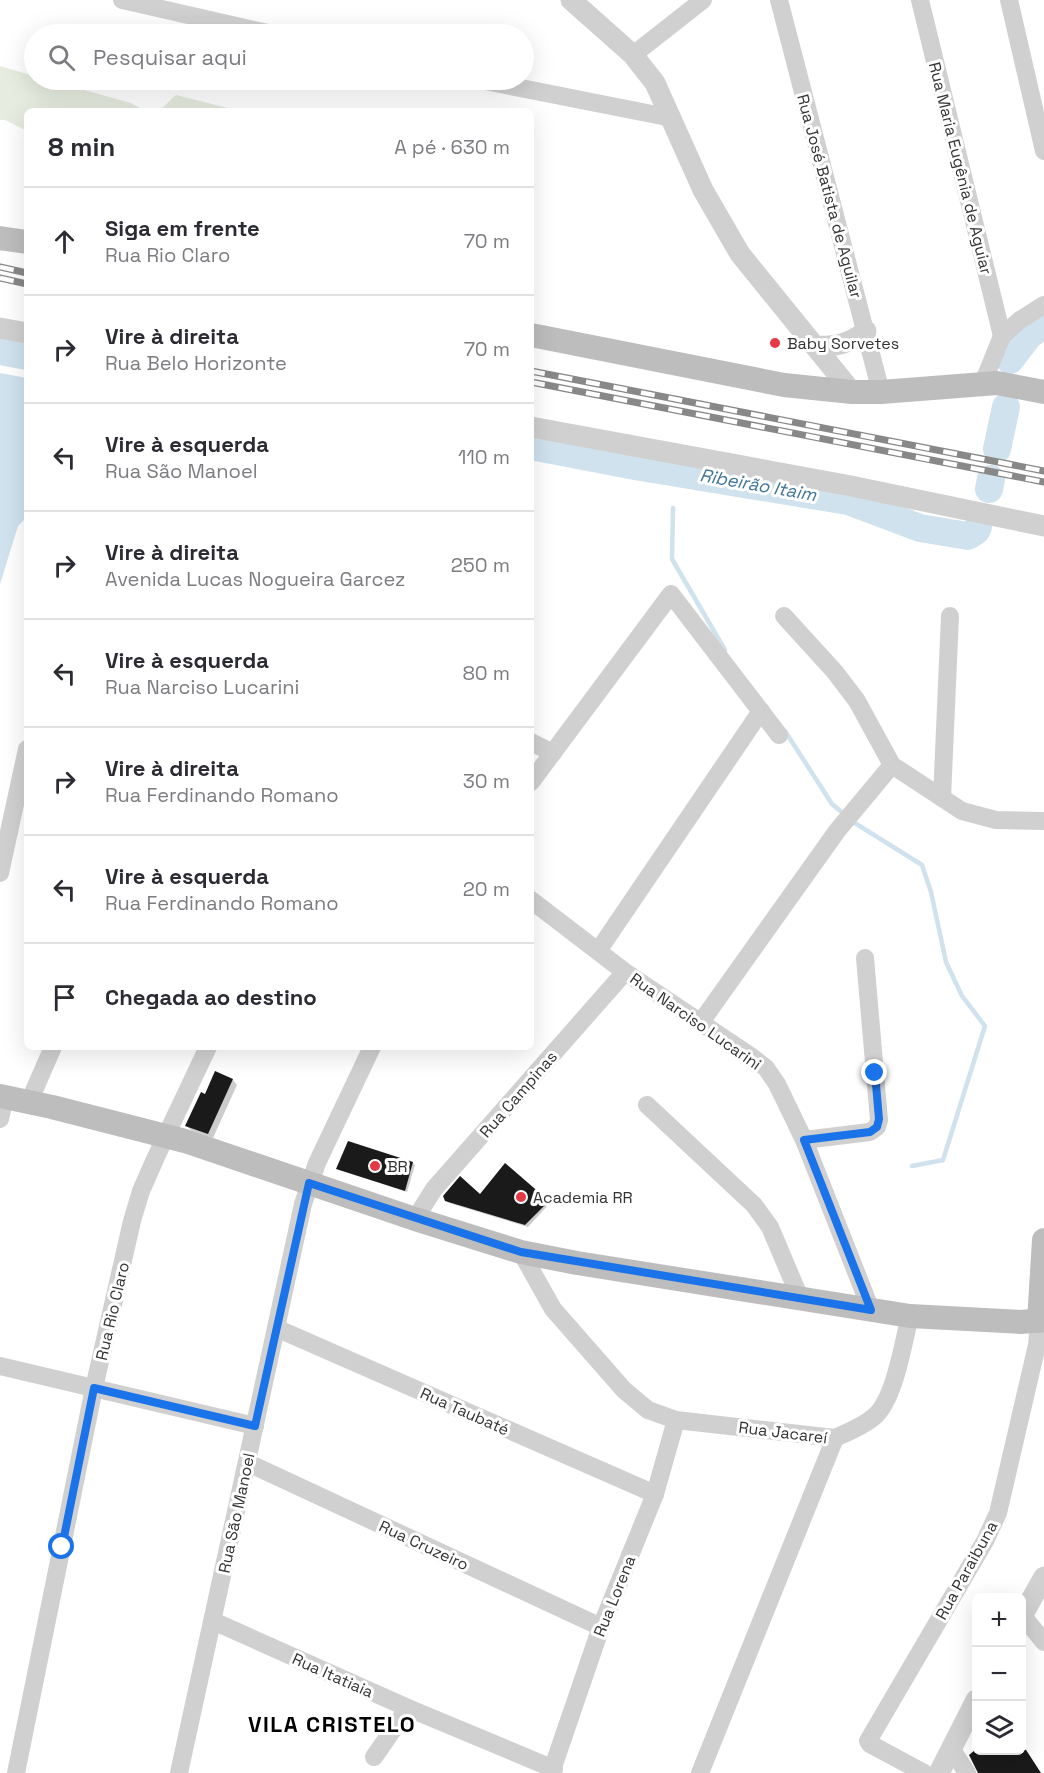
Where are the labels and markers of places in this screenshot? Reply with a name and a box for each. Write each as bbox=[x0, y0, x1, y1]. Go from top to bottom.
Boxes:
place label: Baby Sorvetes bbox=[787, 333, 899, 354]
marker: Baby Sorvetes bbox=[768, 336, 782, 350]
place label: BR bbox=[387, 1156, 408, 1177]
marker: BR bbox=[368, 1159, 382, 1173]
place label: Academia RR bbox=[533, 1187, 633, 1208]
marker: Academia RR bbox=[514, 1190, 528, 1204]

